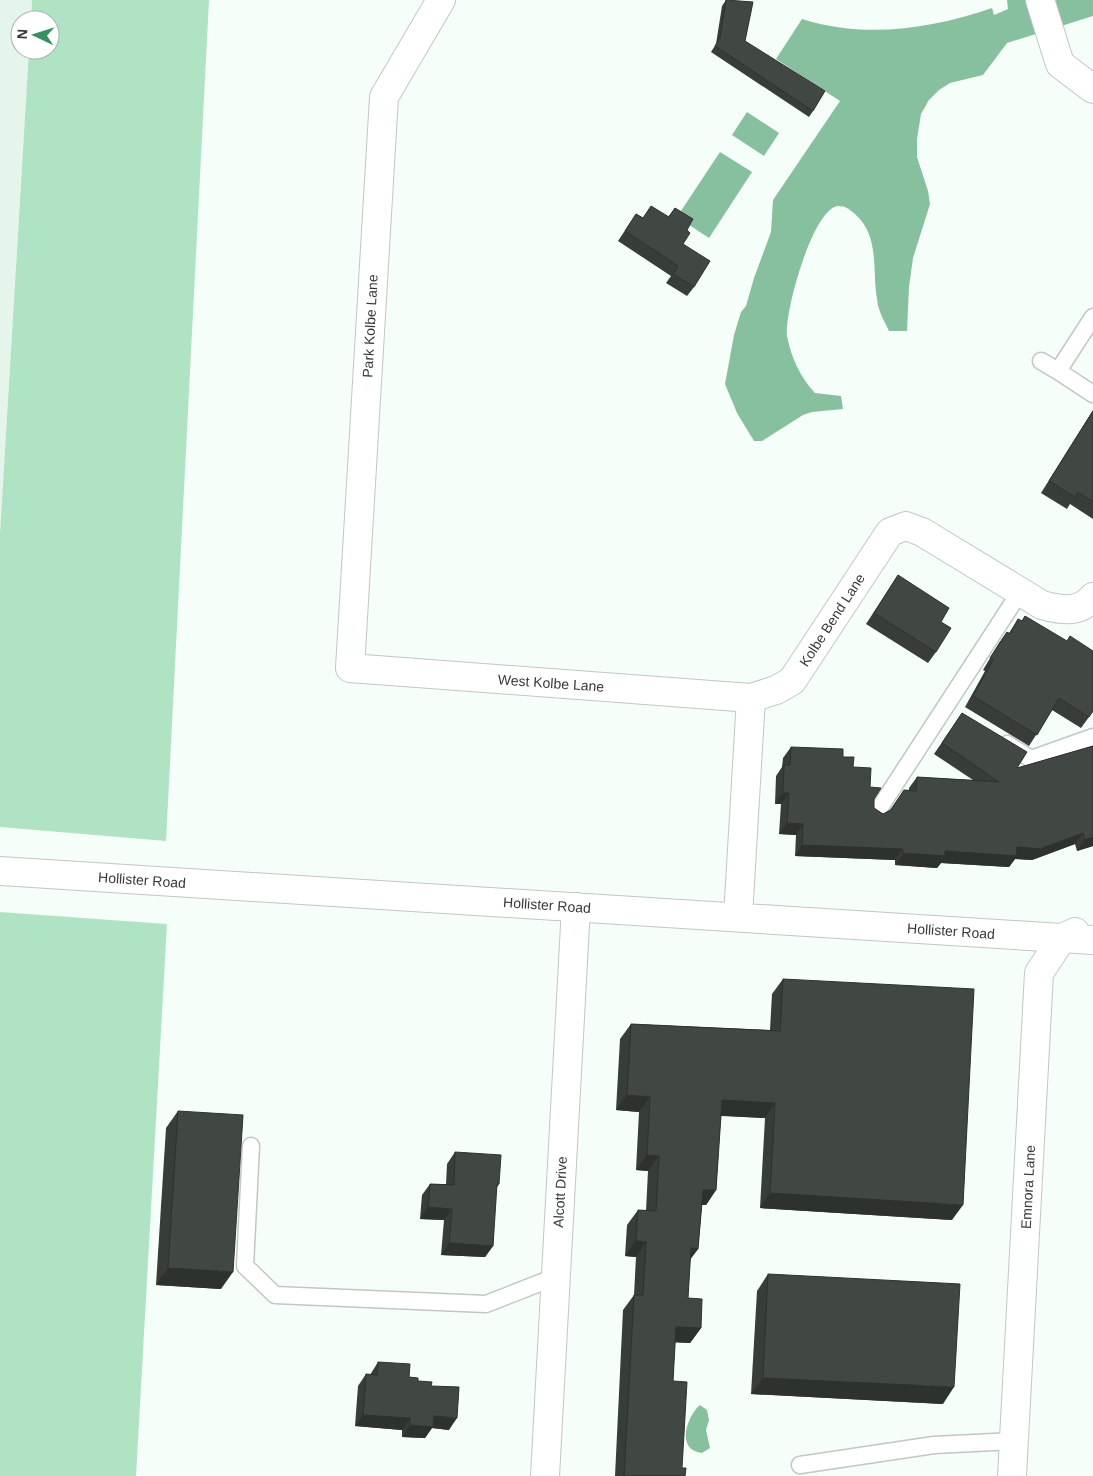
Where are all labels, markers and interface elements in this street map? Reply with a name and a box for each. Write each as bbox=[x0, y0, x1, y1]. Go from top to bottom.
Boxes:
north arrow bbox=[10, 10, 60, 60]
text: N bbox=[14, 28, 30, 40]
street label: Park Kolbe Lane bbox=[359, 274, 381, 378]
street label: Kolbe Bend Lane bbox=[796, 570, 868, 669]
street label: West Kolbe Lane bbox=[497, 671, 605, 695]
street label: Hollister Road bbox=[98, 869, 186, 891]
street label: Hollister Road bbox=[503, 894, 591, 916]
street label: Hollister Road bbox=[907, 920, 995, 942]
street label: Emnora Lane bbox=[1018, 1144, 1038, 1229]
street label: Alcott Drive bbox=[550, 1156, 570, 1228]

